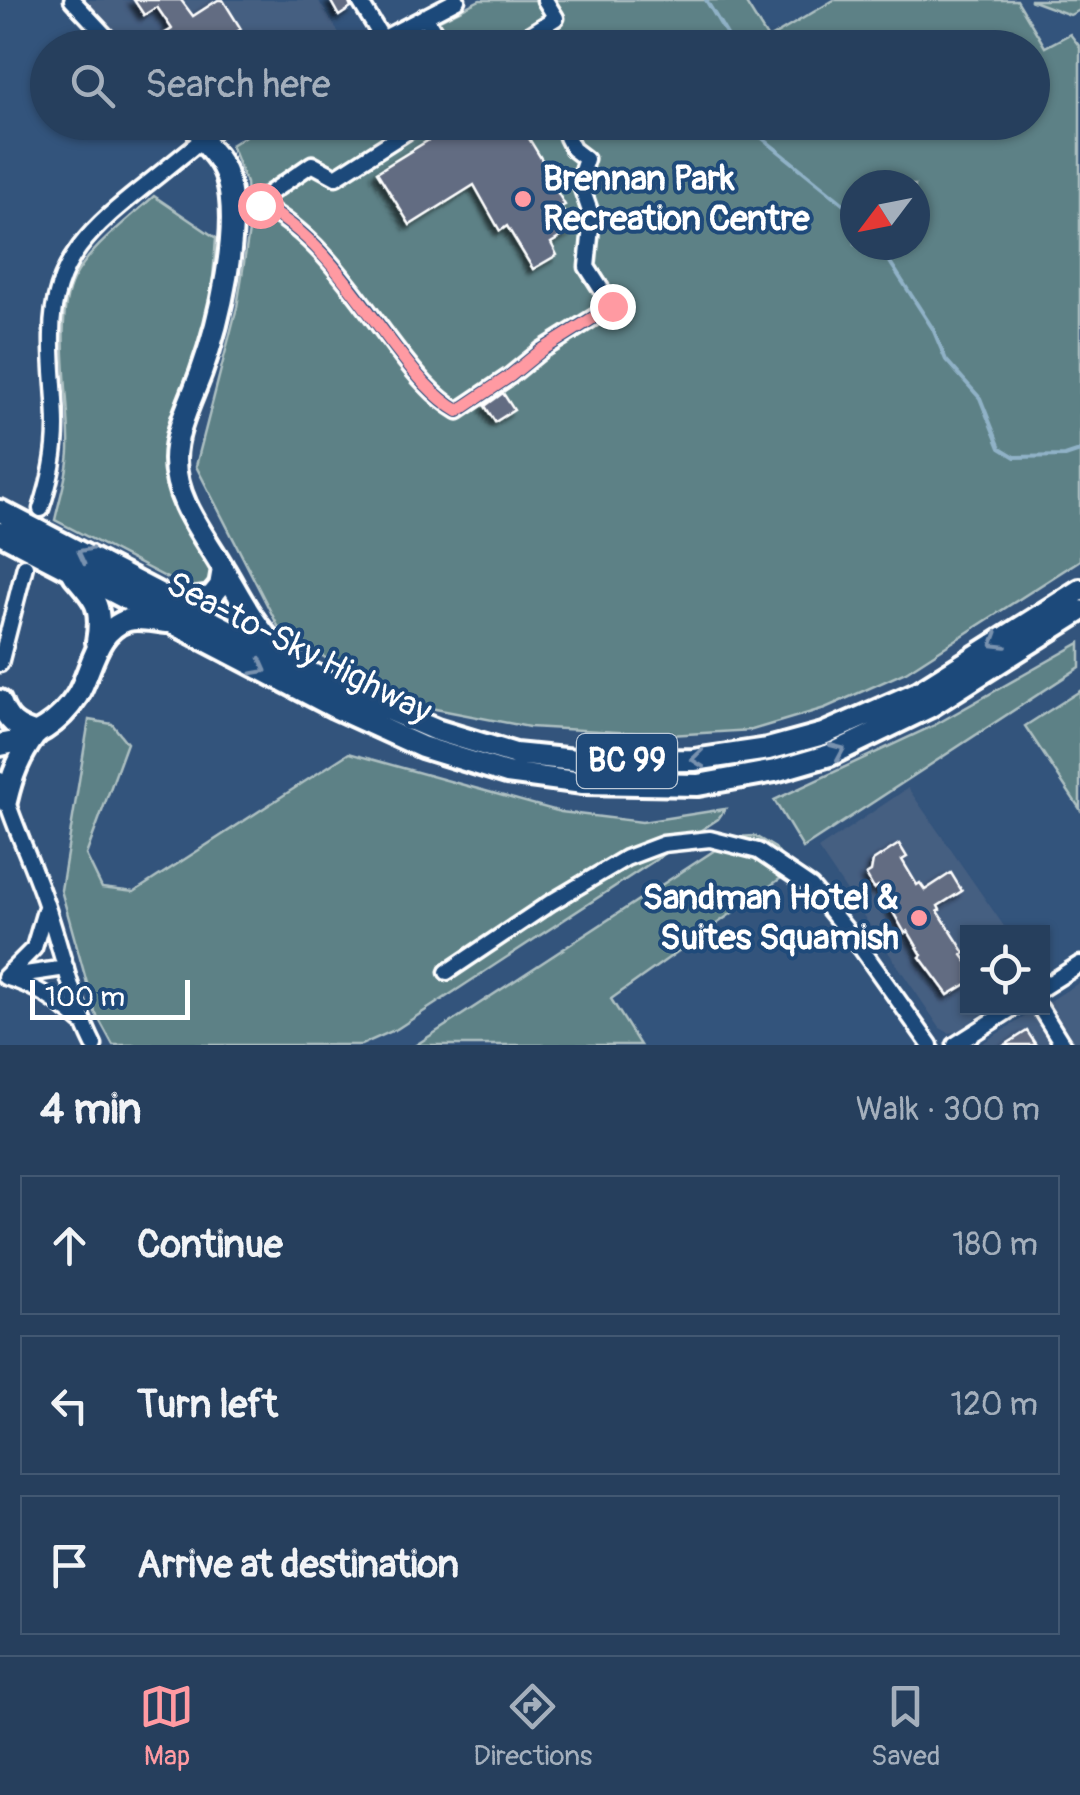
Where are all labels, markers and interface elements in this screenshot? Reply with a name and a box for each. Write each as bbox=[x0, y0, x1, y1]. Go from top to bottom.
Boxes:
search box bbox=[30, 30, 1050, 140]
icon: search bbox=[65, 58, 120, 113]
text: Search here bbox=[145, 61, 331, 109]
place label: Brennan Park Recreation Centre bbox=[543, 157, 810, 241]
north arrow bbox=[840, 170, 930, 260]
route start bbox=[238, 183, 284, 229]
marker: Brennan Park Recreation Centre bbox=[512, 188, 534, 210]
route end bbox=[590, 284, 636, 330]
one-way arrow bbox=[76, 547, 94, 566]
street label: Sea-to-Sky Highway bbox=[159, 562, 439, 734]
one-way arrow bbox=[990, 630, 1008, 649]
one-way arrow bbox=[249, 656, 268, 675]
road number: BC 99 bbox=[577, 734, 677, 788]
one-way arrow bbox=[828, 743, 846, 763]
one-way arrow bbox=[690, 747, 706, 769]
place label: Sandman Hotel & Suites Squamish bbox=[643, 876, 899, 960]
marker: Sandman Hotel & Suites Squamish bbox=[908, 907, 930, 929]
map controls bbox=[960, 925, 1050, 1015]
button: locate bbox=[960, 925, 1050, 1015]
scale bar bbox=[30, 975, 190, 1020]
text: 100 m bbox=[45, 980, 125, 1015]
text: 4 min bbox=[40, 1084, 142, 1136]
text: Walk · 300 m bbox=[856, 1090, 1040, 1130]
icon: ahead bbox=[42, 1218, 97, 1273]
text: Continue bbox=[137, 1221, 283, 1269]
text: 180 m bbox=[952, 1225, 1038, 1265]
icon: left bbox=[42, 1378, 97, 1433]
text: Turn left bbox=[137, 1381, 278, 1429]
text: 120 m bbox=[950, 1385, 1038, 1425]
icon: arrive bbox=[42, 1538, 97, 1593]
text: Arrive at destination bbox=[137, 1541, 459, 1589]
tab: Map bbox=[139, 1679, 194, 1774]
tab: Directions bbox=[473, 1679, 592, 1774]
tab: Saved bbox=[871, 1679, 941, 1774]

